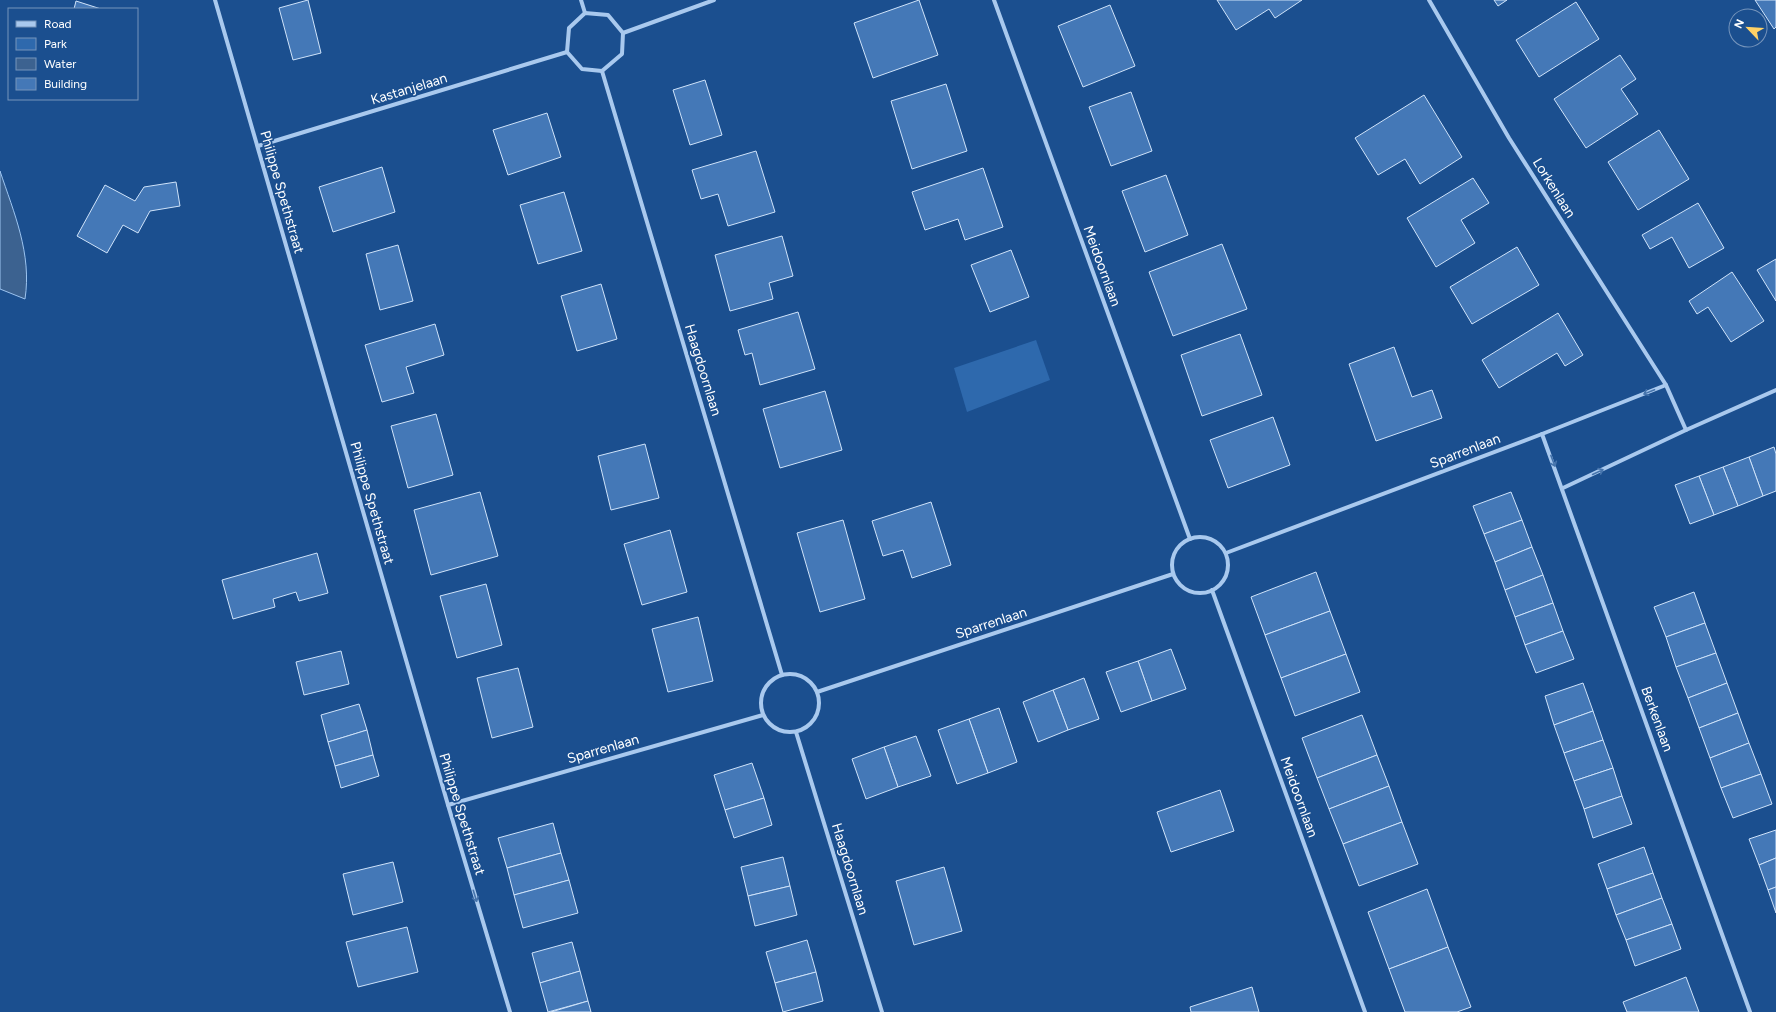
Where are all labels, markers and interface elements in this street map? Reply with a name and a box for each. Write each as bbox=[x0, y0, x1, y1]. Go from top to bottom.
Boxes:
legend bbox=[8, 8, 138, 100]
north arrow bbox=[1728, 8, 1768, 48]
text: Road bbox=[44, 17, 72, 31]
text: N bbox=[1732, 17, 1747, 31]
text: Park bbox=[44, 37, 67, 51]
text: Water bbox=[44, 57, 76, 71]
street label: Kastanjelaan bbox=[369, 69, 449, 109]
text: Building bbox=[44, 77, 87, 91]
street label: Philippe Spethstraat bbox=[256, 129, 308, 255]
street label: Lorkenlaan bbox=[1529, 155, 1579, 221]
street label: Meidoornlaan bbox=[1079, 223, 1125, 309]
street label: Haagdoornlaan bbox=[681, 322, 725, 418]
one-way arrow bbox=[1644, 388, 1656, 396]
street label: Sparrenlaan bbox=[1427, 430, 1503, 472]
street label: Philippe Spethstraat bbox=[346, 440, 398, 566]
one-way arrow bbox=[1549, 454, 1557, 466]
one-way arrow bbox=[1592, 468, 1604, 475]
street label: Sparrenlaan bbox=[953, 603, 1029, 643]
street label: Berkenlaan bbox=[1637, 684, 1677, 754]
street label: Sparrenlaan bbox=[565, 731, 641, 767]
street label: Philippe Spethstraat bbox=[435, 751, 489, 877]
street label: Meidoornlaan bbox=[1276, 754, 1322, 840]
street label: Haagdoornlaan bbox=[828, 821, 872, 917]
one-way arrow bbox=[472, 889, 479, 902]

